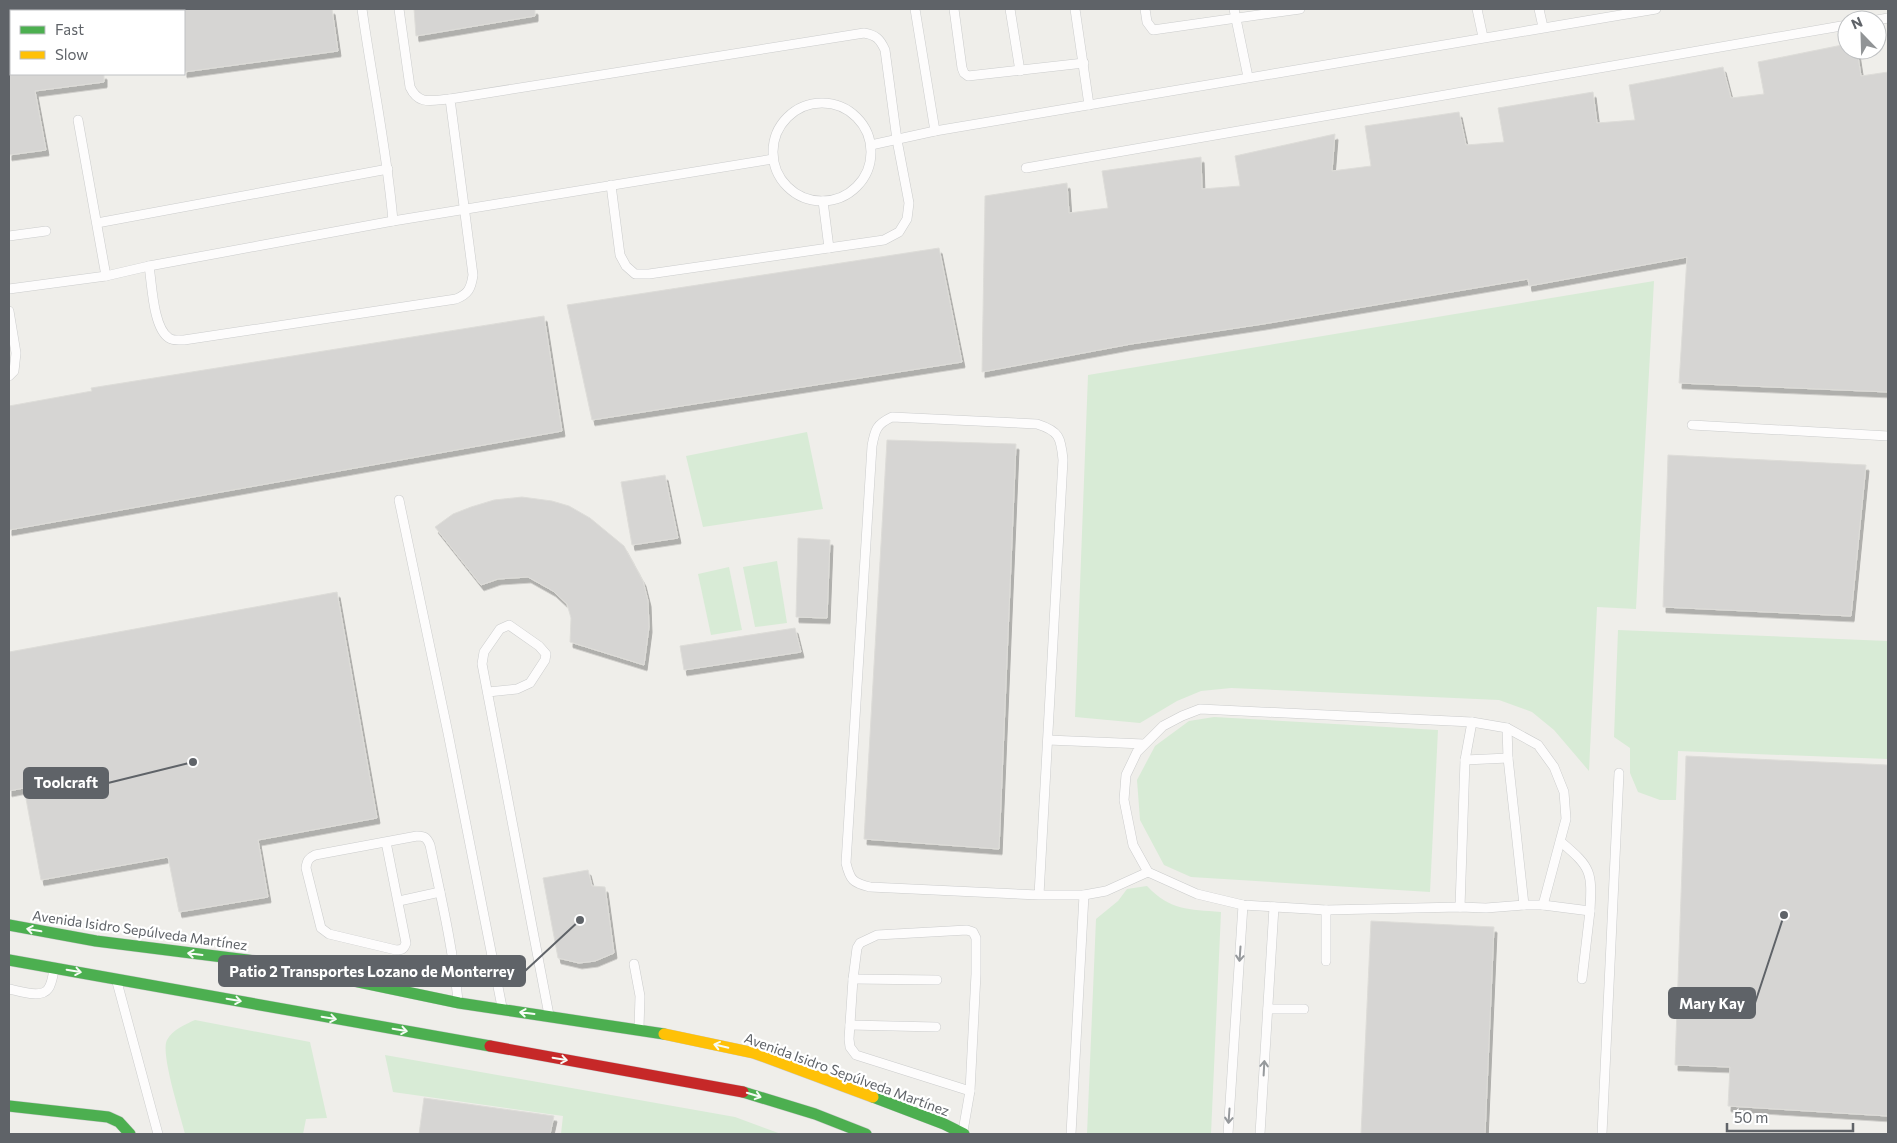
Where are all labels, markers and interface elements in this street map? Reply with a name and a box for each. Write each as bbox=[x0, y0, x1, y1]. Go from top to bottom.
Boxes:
legend bbox=[10, 10, 185, 75]
north arrow bbox=[1837, 10, 1887, 60]
text: N bbox=[1849, 13, 1865, 32]
text: Fast bbox=[55, 20, 84, 38]
text: Slow bbox=[55, 45, 88, 63]
callout: Toolcraft bbox=[24, 768, 108, 798]
text: Toolcraft bbox=[34, 773, 98, 791]
street label: Avenida Isidro Sepúlveda Martínez bbox=[31, 906, 249, 954]
one-way arrow bbox=[27, 924, 43, 934]
one-way arrow bbox=[1235, 946, 1244, 962]
one-way arrow bbox=[187, 949, 203, 959]
callout: Patio 2 Transportes Lozano de Monterrey bbox=[219, 956, 525, 986]
text: Patio 2 Transportes Lozano de Monterrey bbox=[229, 962, 515, 980]
one-way arrow bbox=[66, 967, 82, 977]
callout: Mary Kay bbox=[1669, 988, 1755, 1018]
text: Mary Kay bbox=[1679, 994, 1746, 1012]
one-way arrow bbox=[225, 996, 241, 1006]
one-way arrow bbox=[519, 1008, 535, 1018]
one-way arrow bbox=[320, 1013, 336, 1023]
one-way arrow bbox=[392, 1026, 408, 1036]
street label: Avenida Isidro Sepúlveda Martínez bbox=[742, 1029, 952, 1119]
one-way arrow bbox=[714, 1041, 730, 1050]
one-way arrow bbox=[552, 1054, 568, 1064]
one-way arrow bbox=[1259, 1060, 1269, 1076]
one-way arrow bbox=[746, 1090, 762, 1100]
scale bar bbox=[1727, 1100, 1853, 1132]
one-way arrow bbox=[1224, 1108, 1233, 1124]
text: 50 m bbox=[1734, 1108, 1768, 1126]

